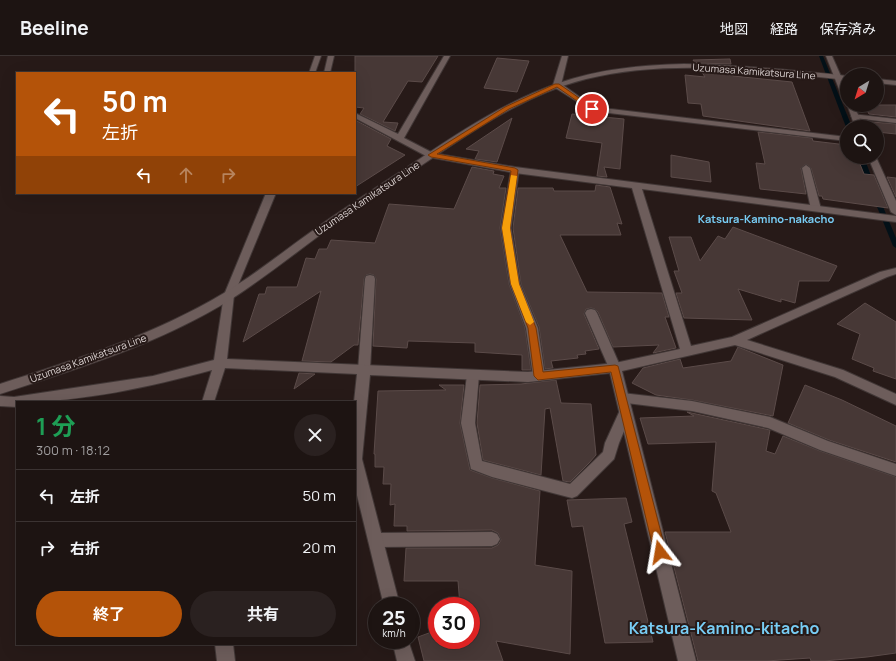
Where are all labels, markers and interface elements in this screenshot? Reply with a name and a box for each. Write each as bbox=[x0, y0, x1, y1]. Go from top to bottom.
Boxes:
text: Beeline bbox=[20, 15, 89, 41]
text: 地図 bbox=[720, 19, 748, 38]
text: 経路 bbox=[770, 19, 798, 38]
text: 保存済み bbox=[820, 19, 876, 38]
street label: Uzumasa Kamikatsura Line bbox=[692, 60, 816, 82]
north arrow bbox=[840, 68, 884, 112]
map controls bbox=[840, 68, 884, 164]
text: 50 m bbox=[102, 82, 168, 120]
icon: left bbox=[36, 88, 88, 140]
pin bbox=[575, 92, 609, 126]
icon: arrive bbox=[581, 98, 603, 120]
text: 左折 bbox=[102, 120, 138, 144]
button: search bbox=[840, 120, 884, 164]
street label: Uzumasa Kamikatsura Line bbox=[312, 158, 422, 238]
icon: left bbox=[133, 164, 155, 186]
icon: ahead bbox=[175, 164, 197, 186]
icon: right bbox=[217, 164, 239, 186]
district label: Katsura-Kamino-nakacho bbox=[698, 211, 834, 226]
street label: Uzumasa Kamikatsura Line bbox=[28, 330, 148, 386]
text: 1 分 bbox=[36, 409, 75, 442]
button: close bbox=[294, 414, 336, 456]
text: 300 m · 18:12 bbox=[36, 441, 110, 459]
icon: left bbox=[36, 485, 58, 507]
text: 50 m bbox=[302, 485, 336, 506]
text: 左折 bbox=[70, 486, 100, 507]
position arrow bbox=[639, 531, 681, 573]
icon: right bbox=[36, 537, 58, 559]
text: 20 m bbox=[303, 537, 336, 558]
text: 右折 bbox=[70, 538, 100, 559]
button: 終了 bbox=[36, 591, 182, 637]
button: 共有 bbox=[190, 591, 336, 637]
speed limit sign: 30 bbox=[428, 597, 480, 649]
text: 25 bbox=[382, 604, 406, 631]
district label: Katsura-Kamino-kitacho bbox=[629, 617, 819, 639]
text: km/h bbox=[382, 626, 406, 640]

